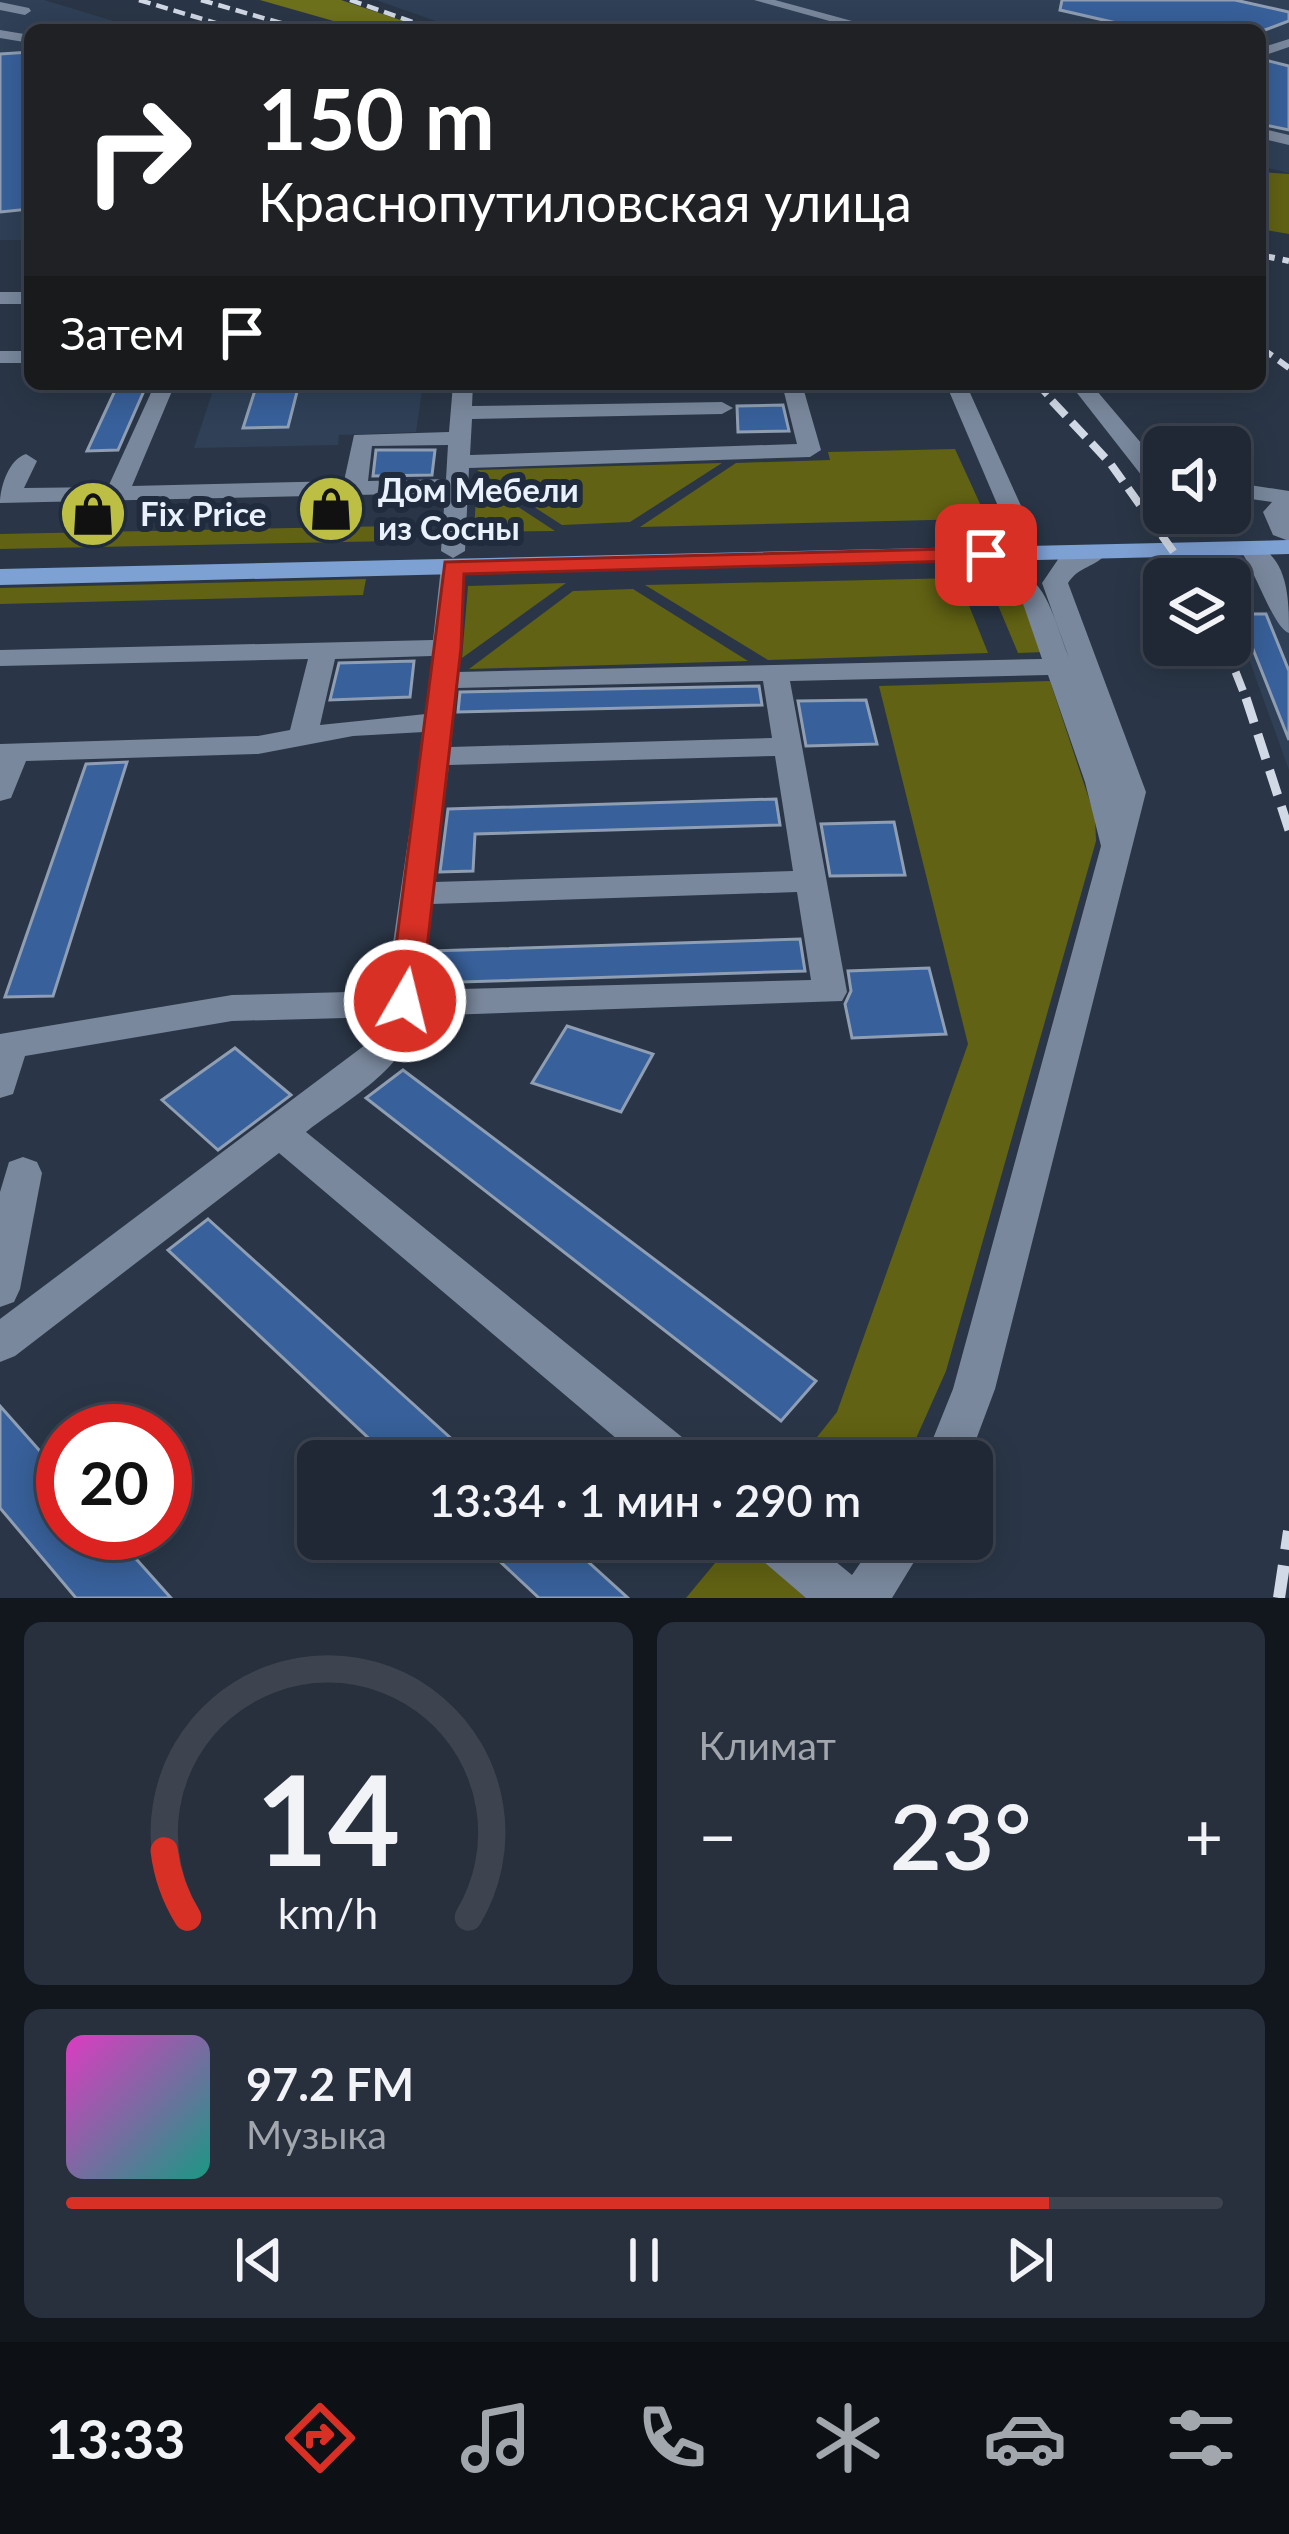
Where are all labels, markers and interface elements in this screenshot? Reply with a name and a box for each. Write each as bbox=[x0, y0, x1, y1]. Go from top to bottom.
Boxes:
text: 150 m bbox=[258, 67, 495, 168]
icon: right bbox=[60, 72, 216, 228]
text: Краснопутиловская улица bbox=[258, 169, 912, 234]
icon: arrive bbox=[209, 300, 275, 366]
text: Затем bbox=[60, 306, 185, 360]
map controls bbox=[1143, 426, 1251, 666]
button: sound bbox=[1143, 426, 1251, 534]
place label: Дом Мебели из Сосны bbox=[378, 469, 579, 547]
shop icon: Дом Мебели из Сосны bbox=[296, 474, 366, 544]
shop icon: Fix Price bbox=[58, 479, 128, 549]
place label: Fix Price bbox=[140, 493, 266, 533]
pin bbox=[935, 504, 1037, 606]
icon: arrive bbox=[953, 522, 1019, 588]
button: layers bbox=[1143, 558, 1251, 666]
position arrow bbox=[342, 938, 468, 1064]
speed limit sign: 20 bbox=[36, 1404, 192, 1560]
text: 13:34 · 1 мин · 290 m bbox=[429, 1473, 861, 1527]
text: Климат bbox=[699, 1722, 836, 1768]
text: 14 bbox=[256, 1743, 401, 1893]
text: 23° bbox=[890, 1781, 1032, 1889]
text: − bbox=[699, 1796, 737, 1875]
text: + bbox=[1185, 1796, 1223, 1875]
text: km/h bbox=[278, 1886, 378, 1937]
text: 97.2 FM bbox=[246, 2057, 414, 2111]
text: Музыка bbox=[246, 2111, 387, 2157]
icon: previous bbox=[226, 2227, 292, 2293]
icon: pause bbox=[611, 2227, 677, 2293]
icon: next bbox=[997, 2227, 1063, 2293]
icon: directions bbox=[278, 2396, 362, 2480]
icon: music bbox=[454, 2396, 538, 2480]
icon: phone bbox=[630, 2396, 714, 2480]
icon: climate bbox=[806, 2396, 890, 2480]
icon: car bbox=[983, 2396, 1067, 2480]
icon: filters bbox=[1159, 2396, 1243, 2480]
text: 13:33 bbox=[46, 2406, 185, 2471]

